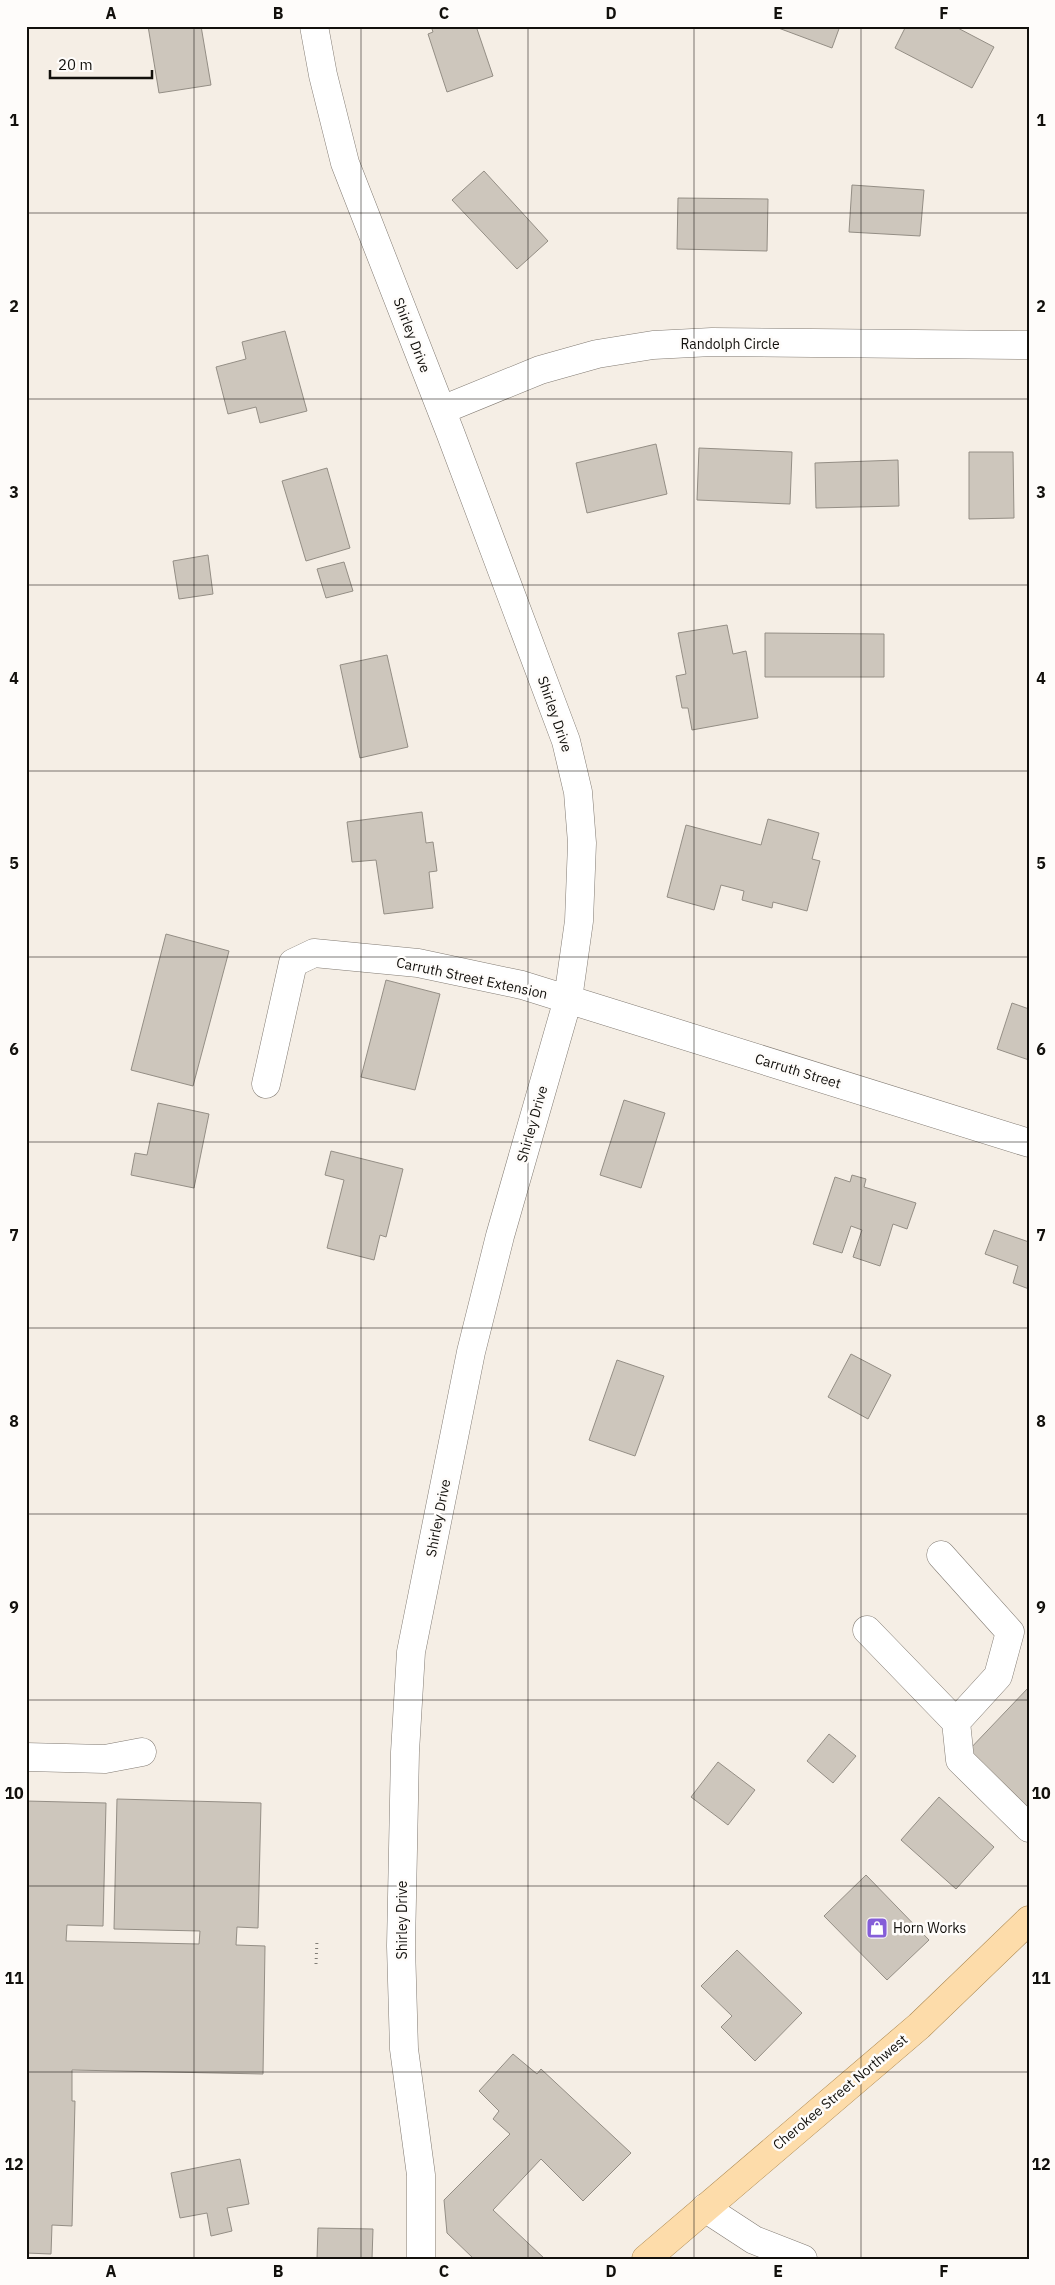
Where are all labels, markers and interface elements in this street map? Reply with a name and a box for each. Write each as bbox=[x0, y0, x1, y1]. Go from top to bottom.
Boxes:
text: A bbox=[106, 3, 117, 23]
text: B bbox=[273, 3, 284, 23]
text: C bbox=[439, 3, 449, 23]
text: D bbox=[605, 3, 617, 23]
text: E bbox=[773, 3, 783, 23]
text: F bbox=[939, 3, 949, 23]
scale bar bbox=[50, 48, 152, 80]
text: 20 m bbox=[58, 55, 93, 74]
text: 1 bbox=[9, 110, 19, 130]
text: 1 bbox=[1036, 110, 1046, 130]
street label: Shirley Drive bbox=[389, 295, 435, 375]
text: 2 bbox=[9, 296, 19, 316]
text: 2 bbox=[1036, 296, 1046, 316]
street label: Randolph Circle bbox=[680, 335, 780, 353]
text: 3 bbox=[9, 482, 19, 502]
text: 3 bbox=[1036, 482, 1046, 502]
text: 4 bbox=[9, 668, 19, 688]
text: 4 bbox=[1036, 668, 1046, 688]
street label: Shirley Drive bbox=[534, 674, 576, 755]
text: 5 bbox=[9, 853, 19, 873]
text: 5 bbox=[1036, 853, 1046, 873]
street label: Carruth Street Extension bbox=[395, 953, 549, 1003]
text: 6 bbox=[9, 1039, 19, 1059]
text: 6 bbox=[1036, 1039, 1046, 1059]
street label: Carruth Street bbox=[753, 1049, 843, 1093]
street label: Shirley Drive bbox=[512, 1083, 552, 1164]
text: 7 bbox=[9, 1225, 19, 1245]
text: 7 bbox=[1036, 1225, 1046, 1245]
text: 8 bbox=[9, 1411, 19, 1431]
text: 8 bbox=[1036, 1411, 1046, 1431]
street label: Shirley Drive bbox=[422, 1477, 454, 1558]
text: 9 bbox=[9, 1597, 19, 1617]
text: 9 bbox=[1036, 1597, 1046, 1617]
text: 10 bbox=[4, 1783, 24, 1803]
text: 10 bbox=[1031, 1783, 1051, 1803]
street label: Shirley Drive bbox=[393, 1880, 411, 1959]
shop icon: Horn Works bbox=[865, 1916, 889, 1940]
place label: Horn Works bbox=[893, 1919, 967, 1937]
text: 11 bbox=[4, 1968, 24, 1988]
text: 11 bbox=[1031, 1968, 1051, 1988]
street label: Cherokee Street Northwest bbox=[769, 2030, 911, 2154]
text: 12 bbox=[4, 2154, 24, 2174]
text: 12 bbox=[1031, 2154, 1051, 2174]
text: A bbox=[106, 2261, 117, 2281]
text: B bbox=[273, 2261, 284, 2281]
text: C bbox=[439, 2261, 449, 2281]
text: D bbox=[605, 2261, 617, 2281]
text: E bbox=[773, 2261, 783, 2281]
text: F bbox=[939, 2261, 949, 2281]

